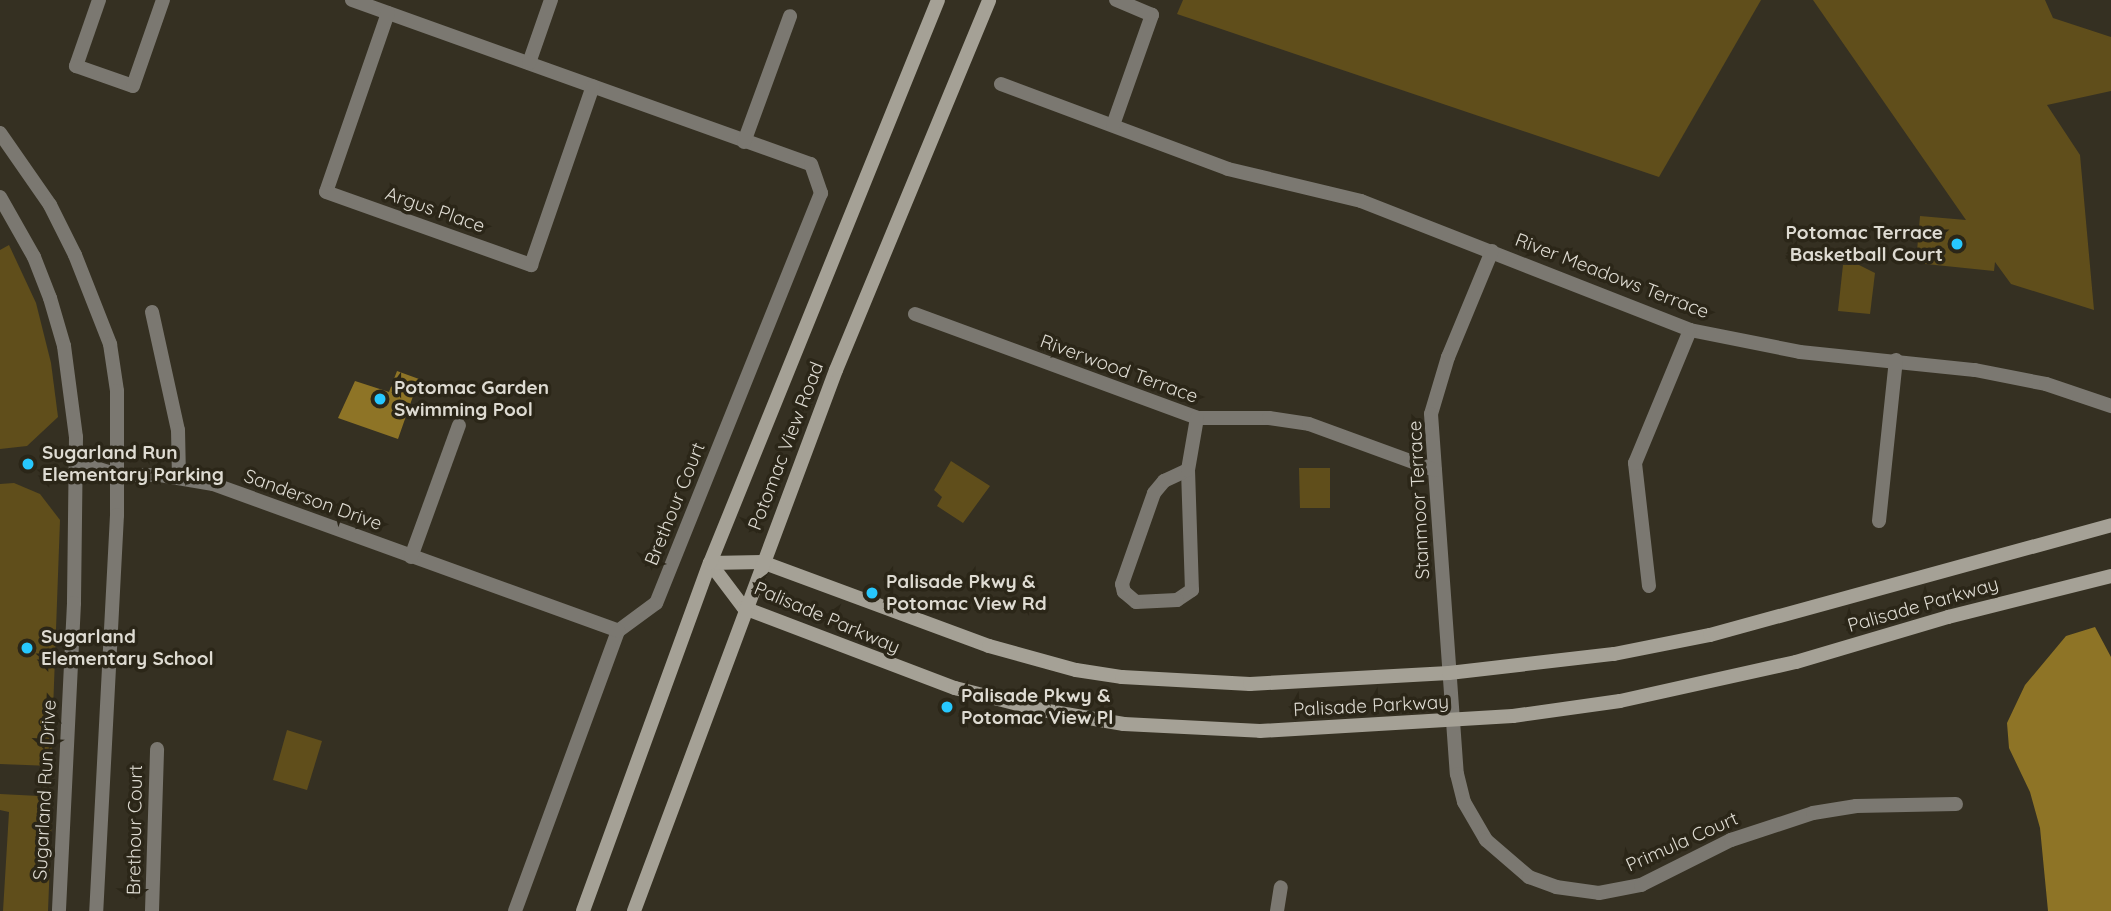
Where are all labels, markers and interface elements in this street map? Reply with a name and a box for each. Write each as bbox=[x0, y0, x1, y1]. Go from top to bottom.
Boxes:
street label: Argus Place bbox=[382, 182, 488, 238]
place label: Potomac Terrace Basketball Court bbox=[1786, 222, 1943, 266]
street label: River Meadows Terrace bbox=[1512, 228, 1712, 324]
marker: Potomac Terrace Basketball Court bbox=[1949, 236, 1965, 252]
street label: Riverwood Terrace bbox=[1037, 330, 1201, 408]
street label: Potomac View Road bbox=[743, 359, 829, 533]
place label: Potomac Garden Swimming Pool bbox=[394, 377, 549, 421]
marker: Potomac Garden Swimming Pool bbox=[372, 391, 388, 407]
street label: Stanmoor Terrace bbox=[1403, 420, 1435, 580]
street label: Brethour Court bbox=[640, 439, 710, 569]
place label: Sugarland Run Elementary Parking bbox=[42, 442, 224, 486]
marker: Sugarland Run Elementary Parking bbox=[20, 456, 36, 472]
street label: Sanderson Drive bbox=[241, 464, 385, 536]
place label: Palisade Pkwy & Potomac View Rd bbox=[886, 571, 1047, 615]
street label: Palisade Parkway bbox=[1845, 573, 2001, 637]
street label: Palisade Parkway bbox=[751, 577, 903, 659]
marker: Palisade Pkwy & Potomac View Rd bbox=[864, 585, 880, 601]
place label: Sugarland Elementary School bbox=[41, 626, 214, 670]
marker: Sugarland Elementary School bbox=[19, 640, 35, 656]
place label: Palisade Pkwy & Potomac View Pl bbox=[961, 685, 1113, 729]
street label: Palisade Parkway bbox=[1292, 691, 1450, 721]
street label: Sugarland Run Drive bbox=[29, 699, 61, 881]
marker: Palisade Pkwy & Potomac View Pl bbox=[939, 699, 955, 715]
street label: Brethour Court bbox=[122, 765, 148, 895]
street label: Primula Court bbox=[1622, 807, 1742, 877]

